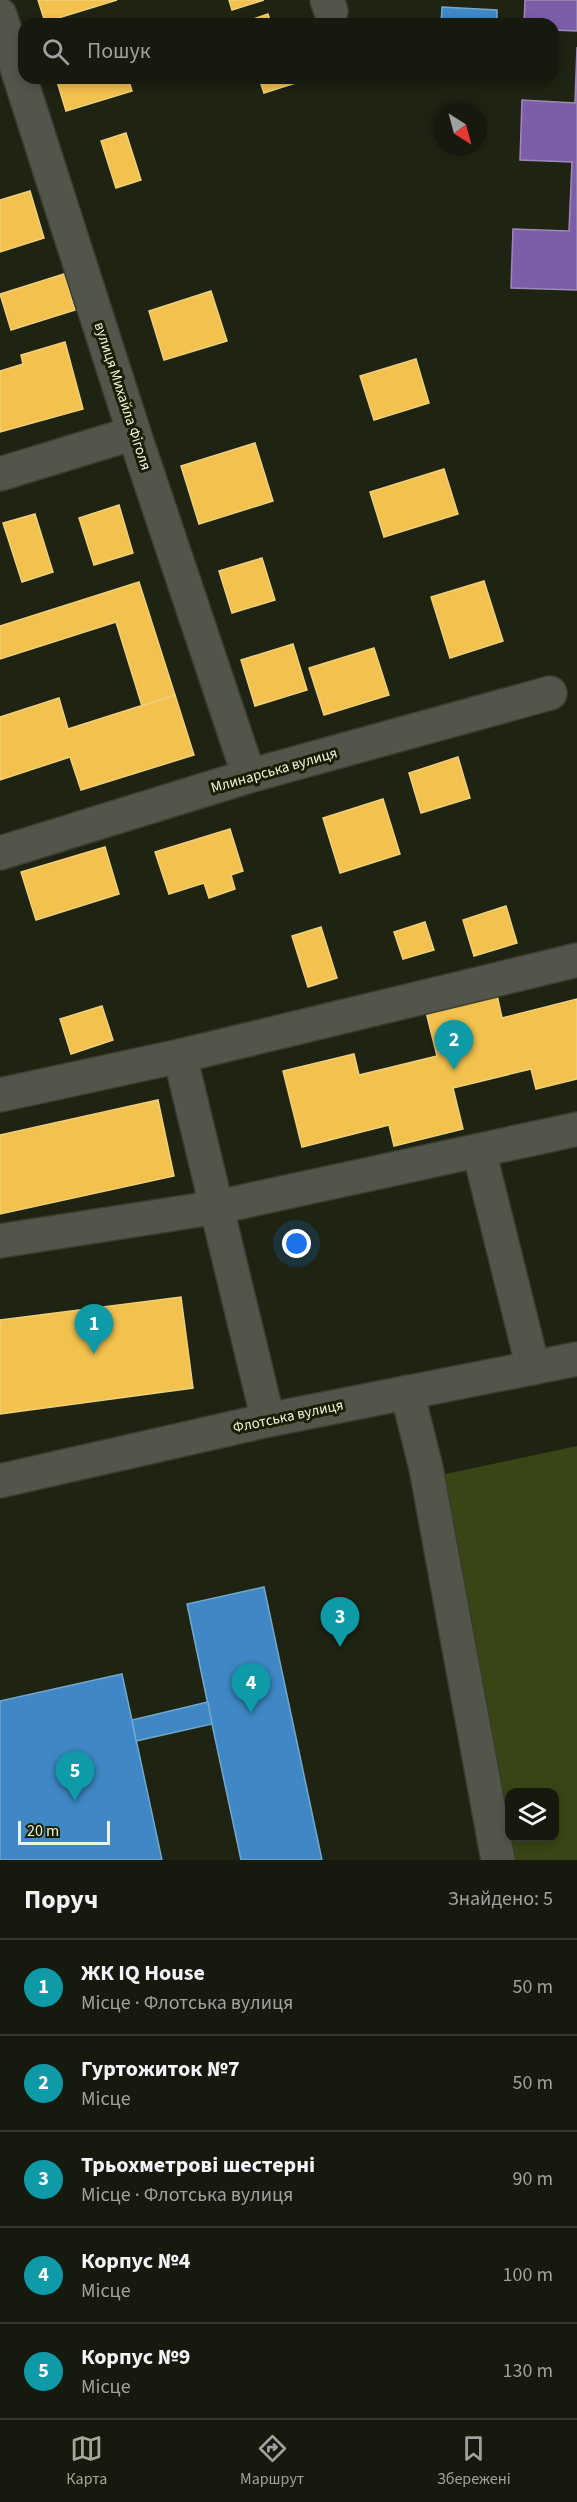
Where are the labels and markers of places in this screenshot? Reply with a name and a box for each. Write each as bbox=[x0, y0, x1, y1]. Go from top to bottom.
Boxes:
pin: 2 bbox=[434, 1020, 474, 1070]
pin: 1 bbox=[74, 1304, 113, 1354]
pin: 3 bbox=[320, 1598, 360, 1647]
pin: 4 bbox=[232, 1664, 270, 1713]
pin: 5 bbox=[56, 1752, 94, 1801]

